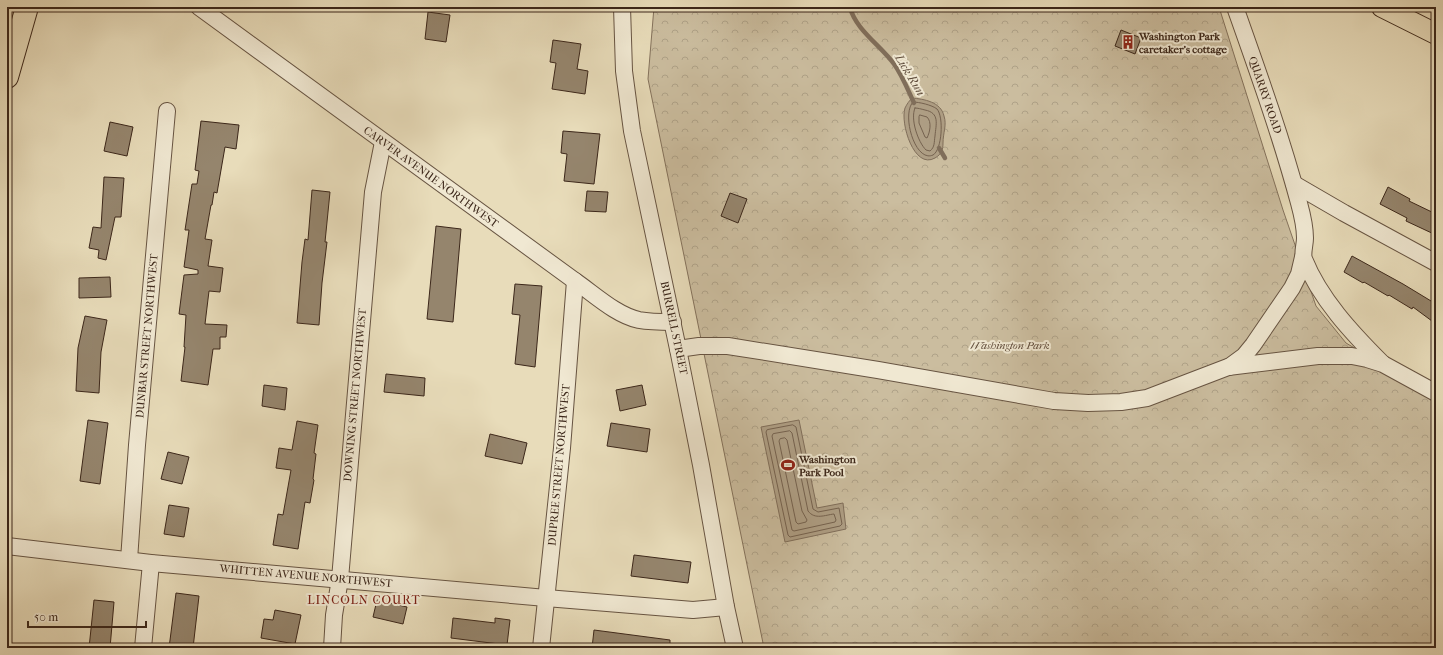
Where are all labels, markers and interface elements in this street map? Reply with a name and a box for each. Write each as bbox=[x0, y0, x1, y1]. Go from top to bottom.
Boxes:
place label: Washington Park caretaker's cottage bbox=[1138, 30, 1228, 56]
building icon: Washington Park caretaker's cottage bbox=[1120, 34, 1136, 50]
water label: Lick Run bbox=[892, 51, 928, 99]
street label: QUARRY ROAD bbox=[1246, 55, 1284, 135]
street label: CARVER AVENUE NORTHWEST bbox=[361, 124, 501, 231]
street label: DUNBAR STREET NORTHWEST bbox=[133, 253, 161, 419]
street label: BURRELL STREET bbox=[658, 280, 690, 377]
street label: DOWNING STREET NORTHWEST bbox=[341, 307, 369, 482]
park label: Washington Park bbox=[970, 339, 1050, 352]
street label: DUPREE STREET NORTHWEST bbox=[545, 383, 573, 547]
place label: Washington Park Pool bbox=[798, 453, 856, 479]
sports icon: Washington Park Pool bbox=[780, 457, 796, 473]
street label: WHITTEN AVENUE NORTHWEST bbox=[218, 562, 394, 590]
district label: LINCOLN COURT bbox=[307, 593, 421, 607]
scale bar bbox=[28, 603, 146, 629]
text: 50 m bbox=[34, 610, 58, 624]

